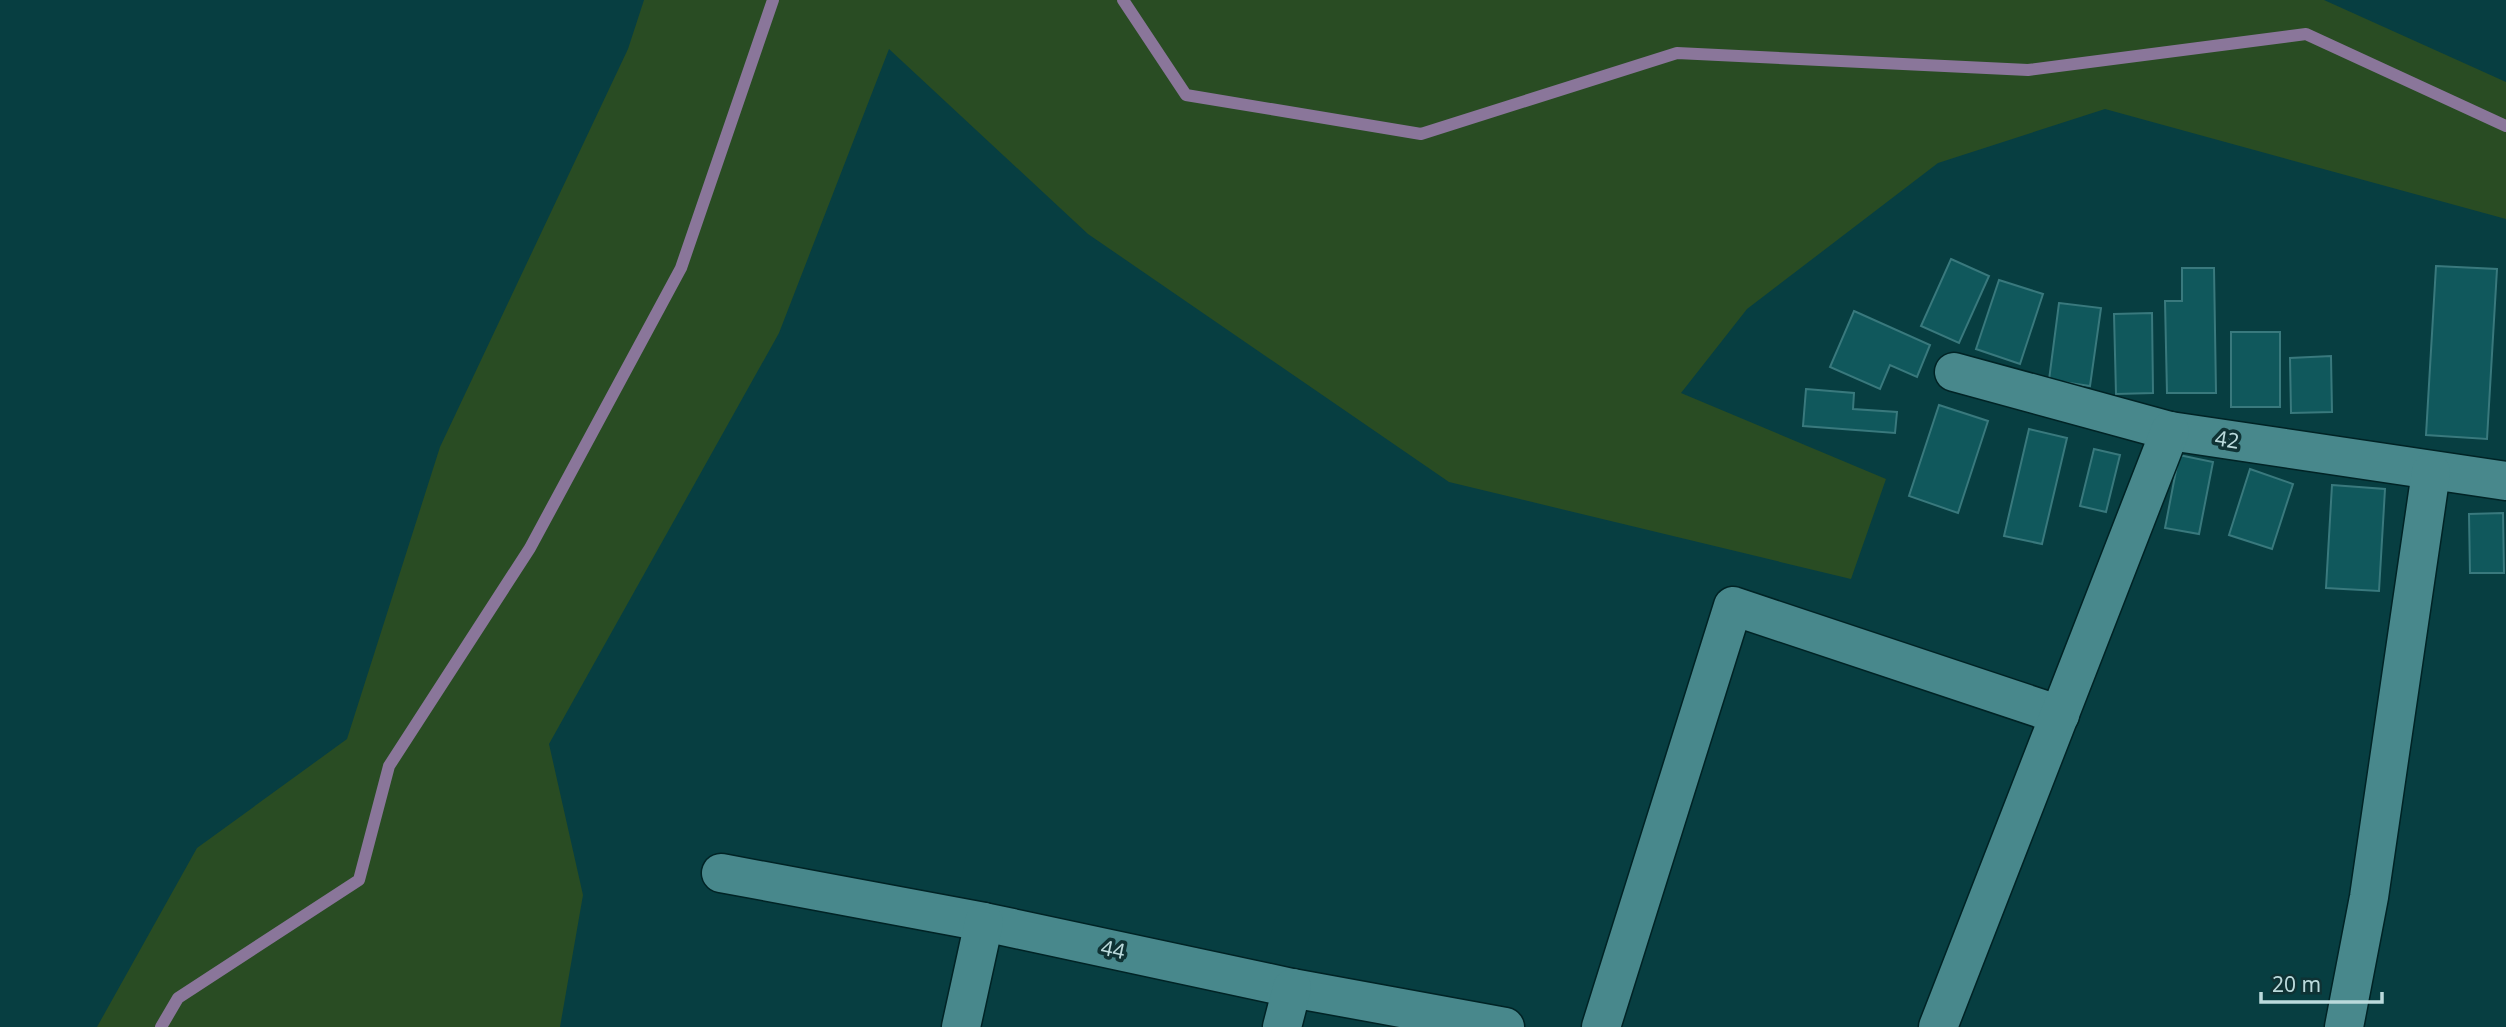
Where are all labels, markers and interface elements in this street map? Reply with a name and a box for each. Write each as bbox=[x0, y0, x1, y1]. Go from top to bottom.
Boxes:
street label: 42 bbox=[2213, 423, 2241, 455]
street label: 44 bbox=[1099, 933, 1128, 965]
scale bar bbox=[2261, 960, 2382, 1004]
text: 20 m bbox=[2272, 970, 2321, 998]

